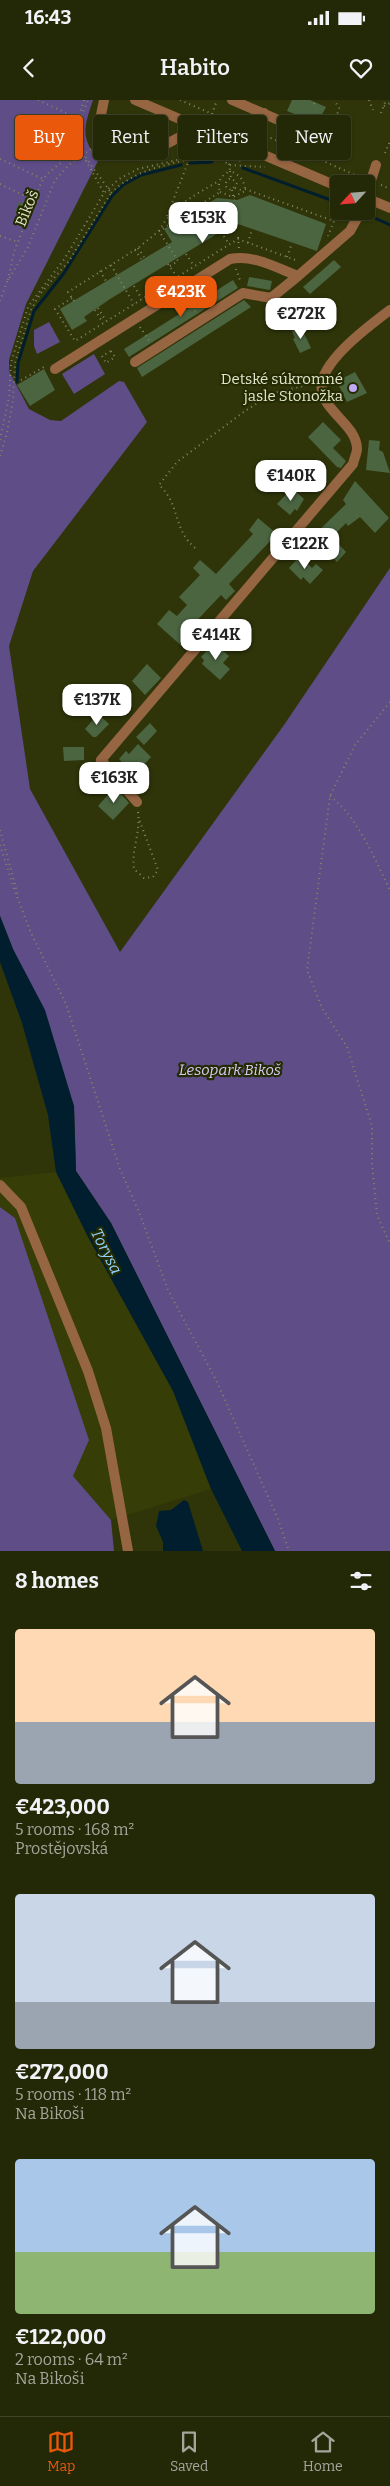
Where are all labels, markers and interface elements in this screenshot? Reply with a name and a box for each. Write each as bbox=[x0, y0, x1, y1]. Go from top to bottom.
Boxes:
text: 16:43 bbox=[25, 6, 71, 29]
icon: back bbox=[15, 54, 43, 82]
text: Habito bbox=[160, 54, 230, 81]
icon: heart bbox=[347, 54, 375, 82]
chip: Buy bbox=[15, 115, 83, 160]
chip: Rent bbox=[93, 115, 168, 160]
chip: Filters bbox=[178, 115, 267, 160]
chip: New bbox=[277, 115, 351, 160]
north arrow bbox=[330, 175, 375, 220]
map controls bbox=[330, 175, 375, 220]
street label: Bikoš bbox=[12, 187, 42, 229]
pin: €153K bbox=[168, 202, 238, 244]
text: €153K bbox=[180, 208, 226, 227]
pin: €423K bbox=[146, 276, 216, 318]
text: €423K bbox=[156, 282, 206, 301]
pin: €272K bbox=[266, 298, 336, 340]
text: €272K bbox=[276, 304, 326, 323]
place label: Detské súkromné jasle Stonožka bbox=[221, 370, 343, 405]
marker: Detské súkromné jasle Stonožka bbox=[347, 382, 359, 394]
pin: €140K bbox=[256, 460, 326, 502]
text: €140K bbox=[266, 466, 316, 485]
pin: €122K bbox=[270, 528, 340, 570]
text: €122K bbox=[281, 534, 329, 553]
pin: €414K bbox=[181, 618, 251, 661]
text: €414K bbox=[191, 625, 241, 644]
pin: €137K bbox=[62, 684, 132, 726]
text: €137K bbox=[73, 690, 121, 709]
pin: €163K bbox=[79, 762, 149, 804]
text: €163K bbox=[90, 768, 138, 787]
park label: Lesopark Bikoš bbox=[179, 1061, 282, 1079]
water label: Torysa bbox=[87, 1225, 126, 1277]
icon: filters bbox=[347, 1567, 375, 1595]
text: 8 homes bbox=[15, 1568, 99, 1594]
icon: home bbox=[150, 1662, 240, 1752]
text: €423,000 bbox=[15, 1794, 110, 1820]
text: 5 rooms · 168 m² bbox=[15, 1820, 134, 1839]
text: Prostějovská bbox=[15, 1839, 108, 1858]
icon: home bbox=[150, 1927, 240, 2017]
text: €272,000 bbox=[15, 2059, 108, 2085]
text: 5 rooms · 118 m² bbox=[15, 2085, 131, 2104]
text: Na Bikoši bbox=[15, 2104, 84, 2123]
icon: home bbox=[150, 2192, 240, 2282]
text: €122,000 bbox=[15, 2324, 106, 2350]
text: 2 rooms · 64 m² bbox=[15, 2350, 128, 2369]
text: Na Bikoši bbox=[15, 2369, 84, 2388]
tab: Map bbox=[47, 2428, 75, 2475]
tab: Saved bbox=[170, 2428, 208, 2475]
tab: Home bbox=[303, 2428, 343, 2475]

